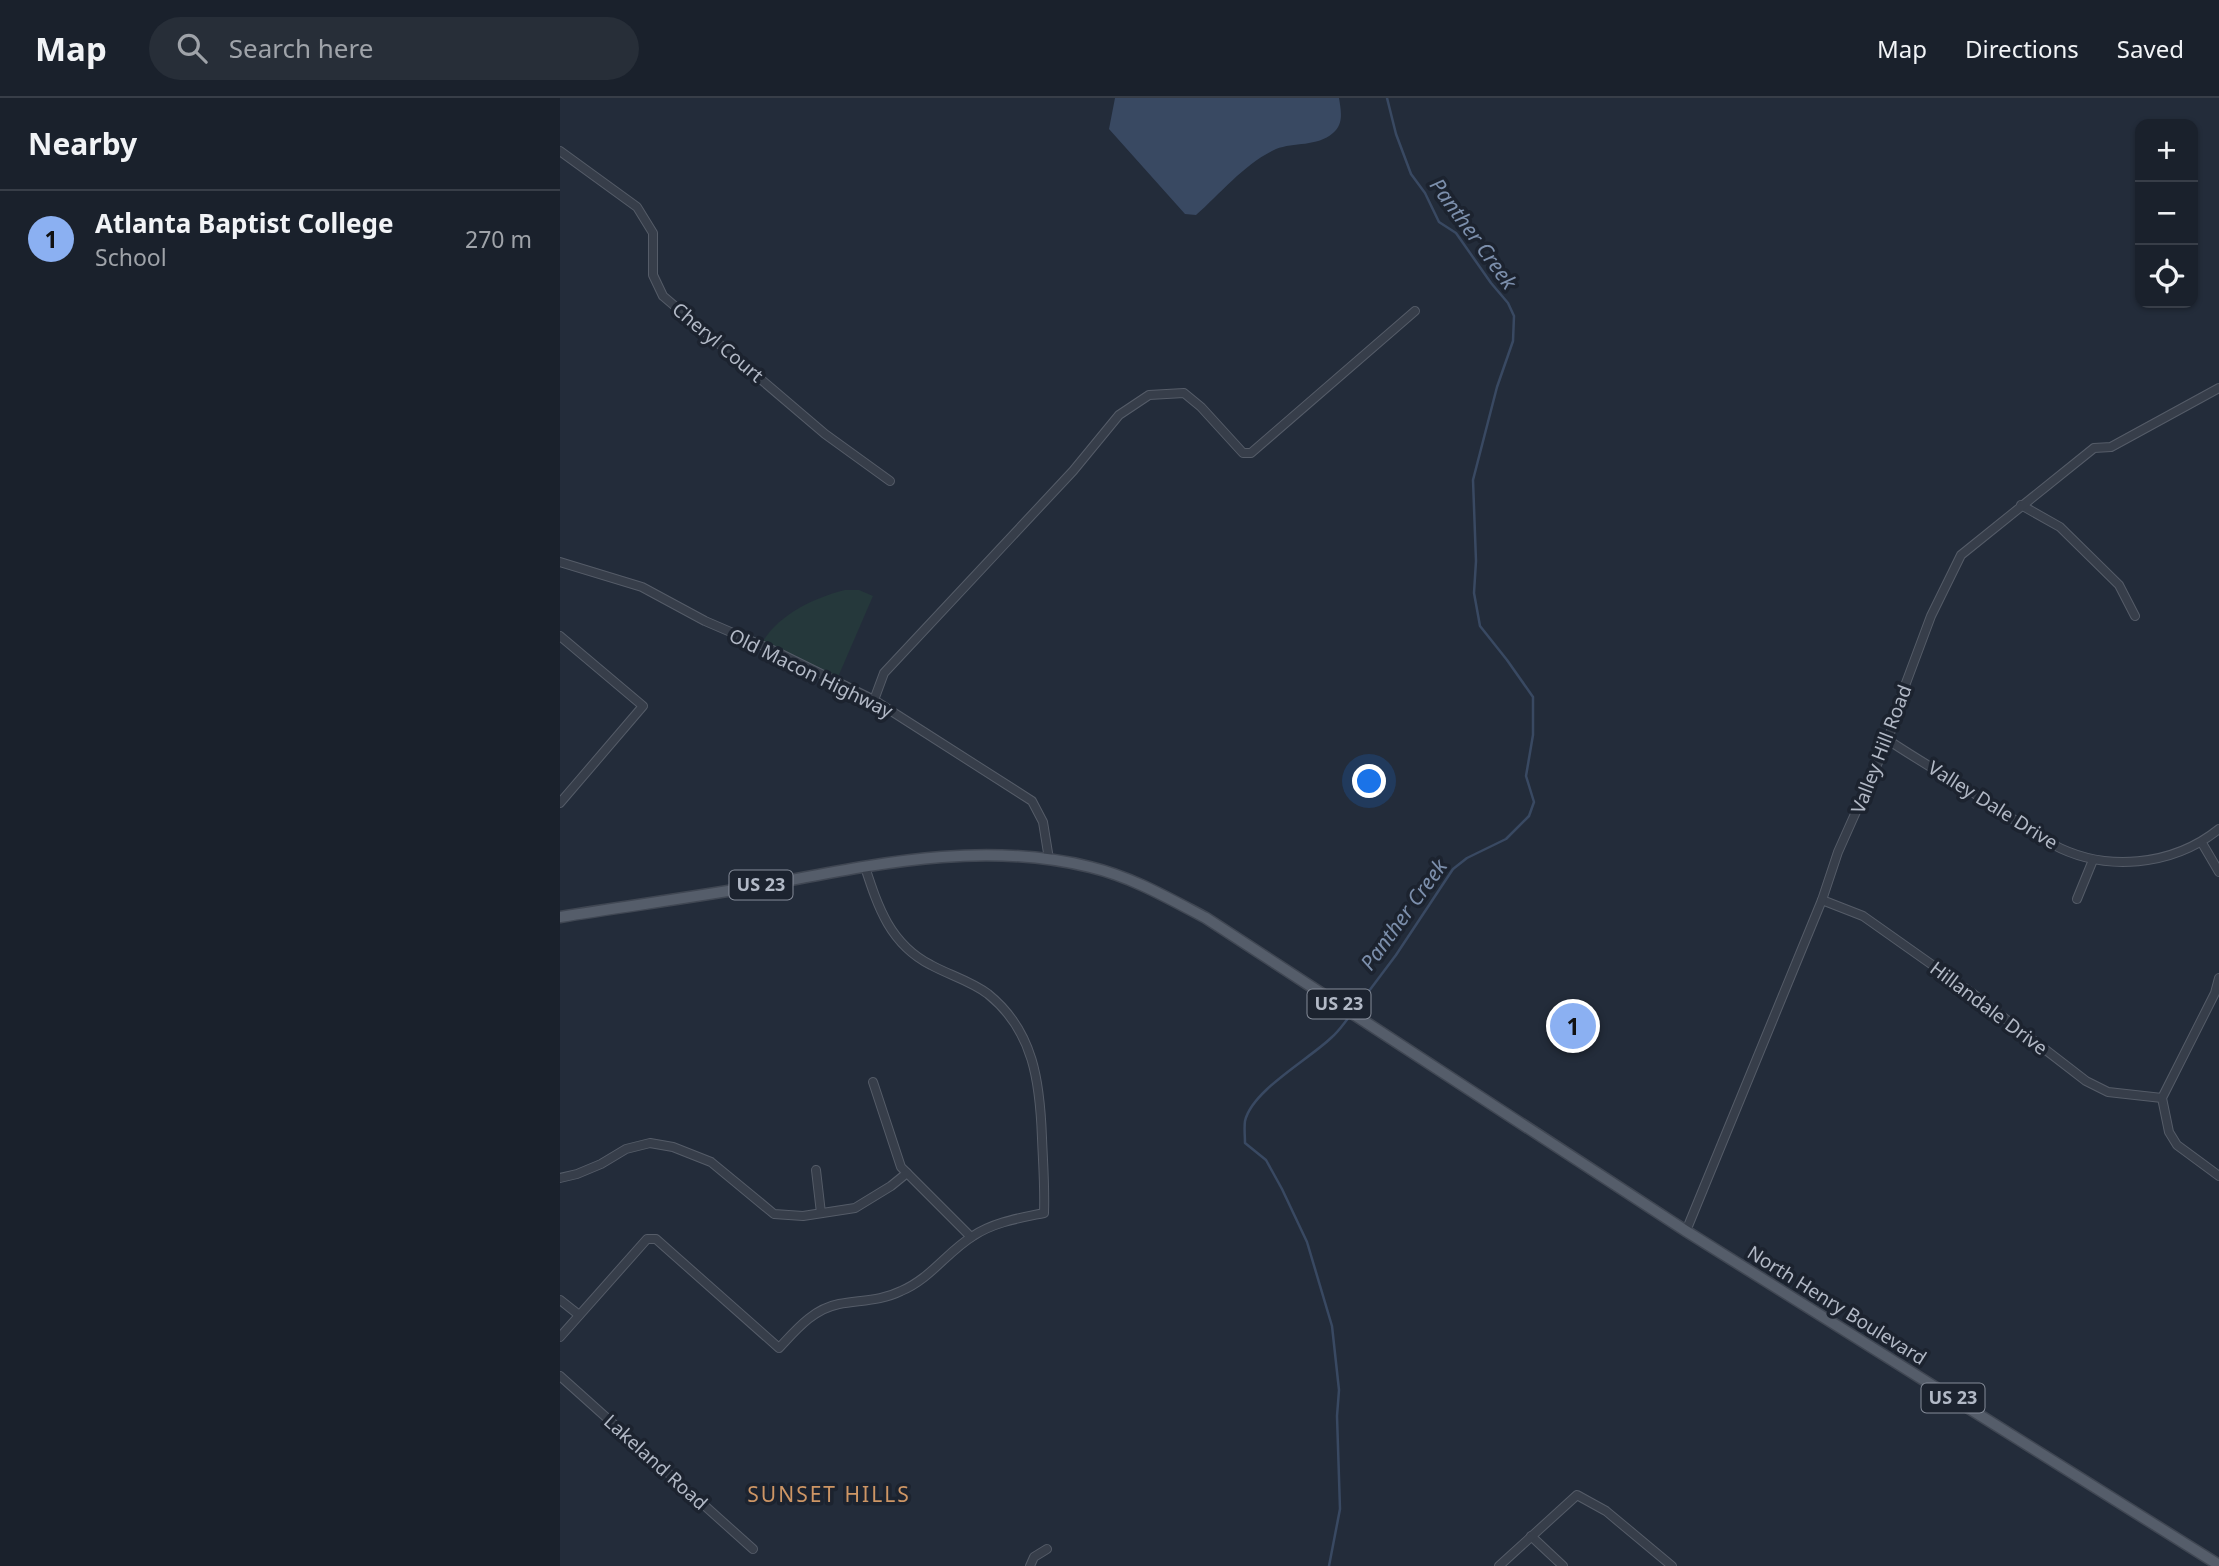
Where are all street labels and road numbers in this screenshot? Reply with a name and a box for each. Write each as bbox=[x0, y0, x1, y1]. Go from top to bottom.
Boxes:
street label: Cheryl Court bbox=[667, 296, 769, 388]
street label: Old Macon Highway bbox=[725, 622, 898, 724]
street label: Valley Hill Road bbox=[1845, 681, 1917, 817]
street label: Valley Dale Drive bbox=[1923, 755, 2063, 855]
road number: US 23 bbox=[730, 870, 792, 900]
street label: Hillandale Drive bbox=[1925, 955, 2053, 1061]
road number: US 23 bbox=[1308, 989, 1370, 1018]
street label: North Henry Boulevard bbox=[1742, 1239, 1932, 1371]
road number: US 23 bbox=[1922, 1384, 1984, 1413]
street label: Lakeland Road bbox=[599, 1408, 713, 1516]

